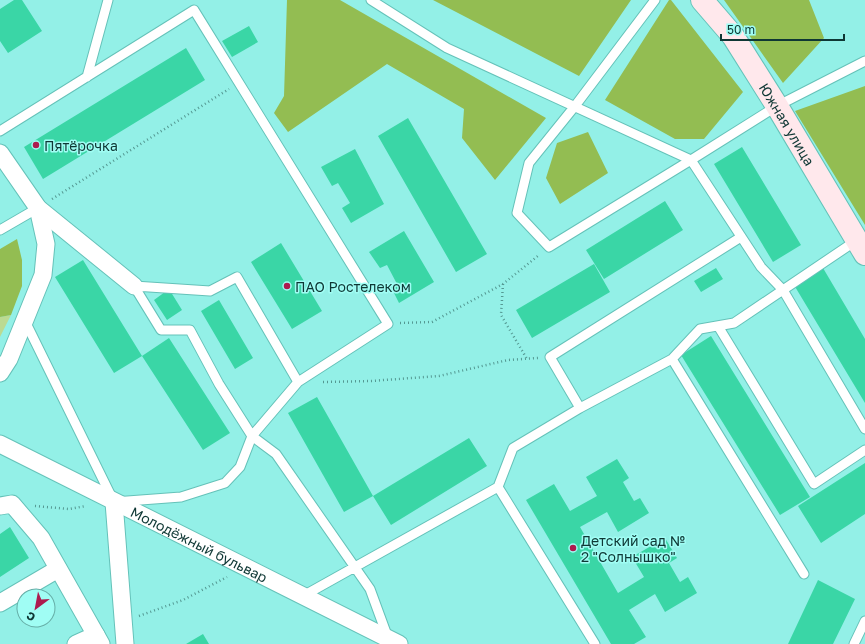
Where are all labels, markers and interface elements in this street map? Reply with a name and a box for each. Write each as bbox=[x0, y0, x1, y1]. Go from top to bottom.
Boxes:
scale bar bbox=[721, 16, 844, 42]
text: 50 m bbox=[727, 22, 755, 37]
street label: Южная улица bbox=[756, 80, 819, 168]
place label: Пятёрочка bbox=[44, 137, 118, 154]
marker: Пятёрочка bbox=[31, 140, 41, 150]
place label: ПАО Ростелеком bbox=[295, 278, 411, 295]
marker: ПАО Ростелеком bbox=[282, 281, 292, 291]
street label: Молодёжный бульвар bbox=[128, 503, 271, 585]
place label: Детский сад № 2 "Солнышко" bbox=[581, 532, 686, 565]
marker: Детский сад № 2 "Солнышко" bbox=[568, 543, 578, 553]
north arrow bbox=[16, 588, 56, 628]
text: С bbox=[24, 609, 37, 624]

